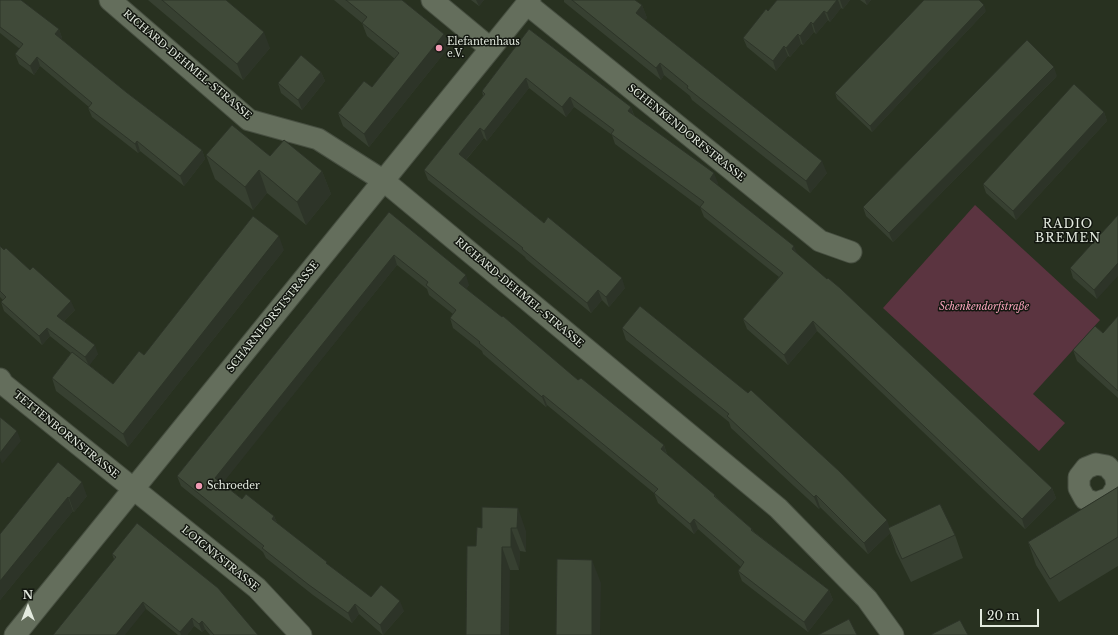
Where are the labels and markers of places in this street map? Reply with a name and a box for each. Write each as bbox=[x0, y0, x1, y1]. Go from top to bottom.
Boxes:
place label: Elefantenhaus e.V. bbox=[447, 36, 520, 60]
marker: Elefantenhaus e.V. bbox=[434, 43, 444, 53]
place label: Schroeder bbox=[207, 480, 260, 492]
marker: Schroeder bbox=[194, 481, 204, 491]

